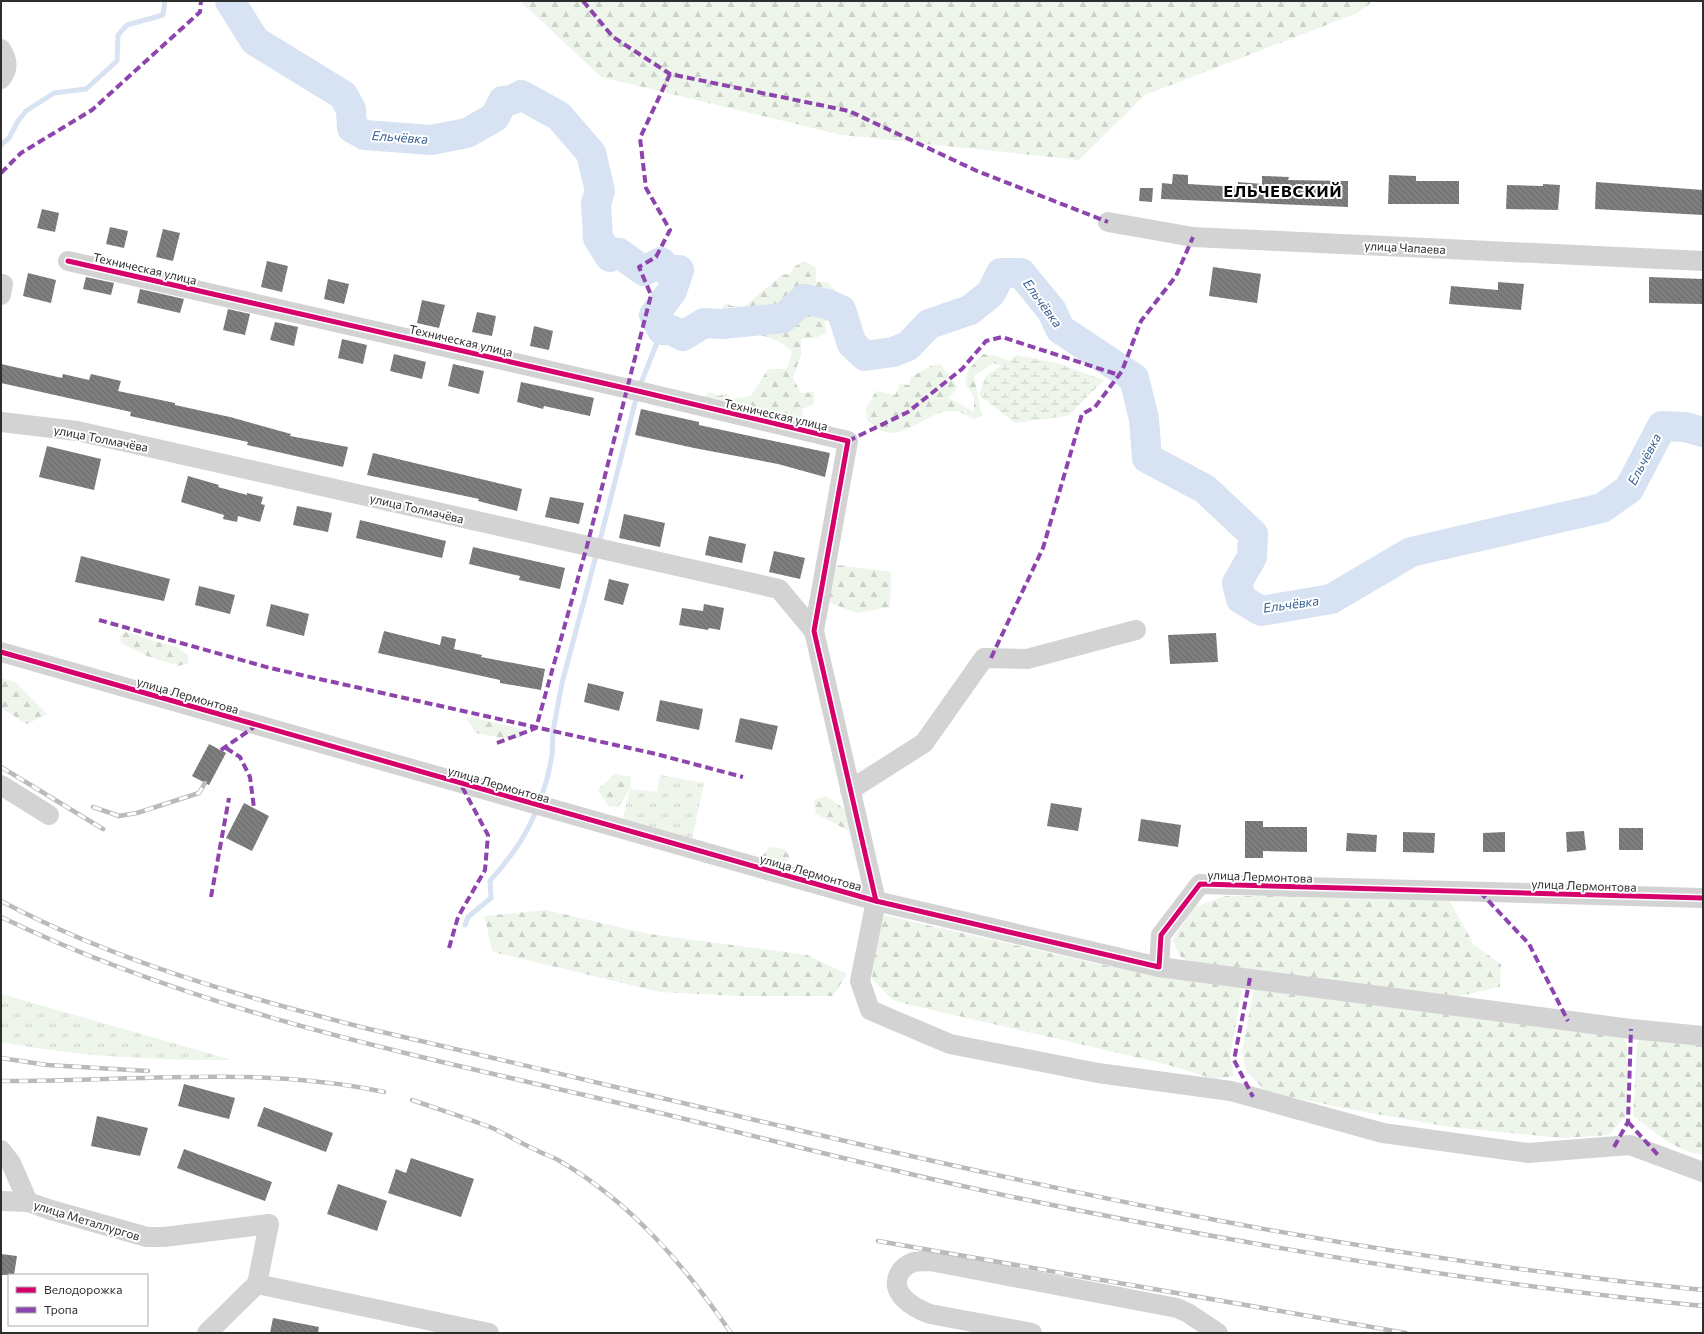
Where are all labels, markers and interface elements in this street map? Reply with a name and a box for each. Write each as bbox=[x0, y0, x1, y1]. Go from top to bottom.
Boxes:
water label: Ельчёвка bbox=[371, 127, 429, 147]
district label: ЕЛЬЧЕВСКИЙ bbox=[1223, 181, 1343, 200]
street label: улица Чапаева bbox=[1364, 238, 1446, 256]
street label: Техническая улица bbox=[92, 249, 198, 287]
water label: Ельчёвка bbox=[1020, 276, 1066, 331]
street label: Техническая улица bbox=[408, 321, 514, 359]
street label: Техническая улица bbox=[723, 395, 829, 433]
street label: улица Толмачёва bbox=[53, 422, 149, 454]
water label: Ельчёвка bbox=[1624, 430, 1664, 488]
street label: улица Толмачёва bbox=[369, 490, 465, 526]
water label: Ельчёвка bbox=[1262, 592, 1320, 616]
street label: улица Лермонтова bbox=[135, 674, 241, 716]
street label: улица Лермонтова bbox=[446, 763, 552, 805]
street label: улица Лермонтова bbox=[758, 851, 864, 893]
street label: улица Лермонтова bbox=[1207, 867, 1313, 885]
street label: улица Лермонтова bbox=[1531, 876, 1637, 894]
street label: улица Металлургов bbox=[32, 1197, 142, 1243]
legend bbox=[8, 1274, 148, 1326]
text: Велодорожка bbox=[44, 1282, 122, 1296]
text: Тропа bbox=[44, 1302, 78, 1316]

